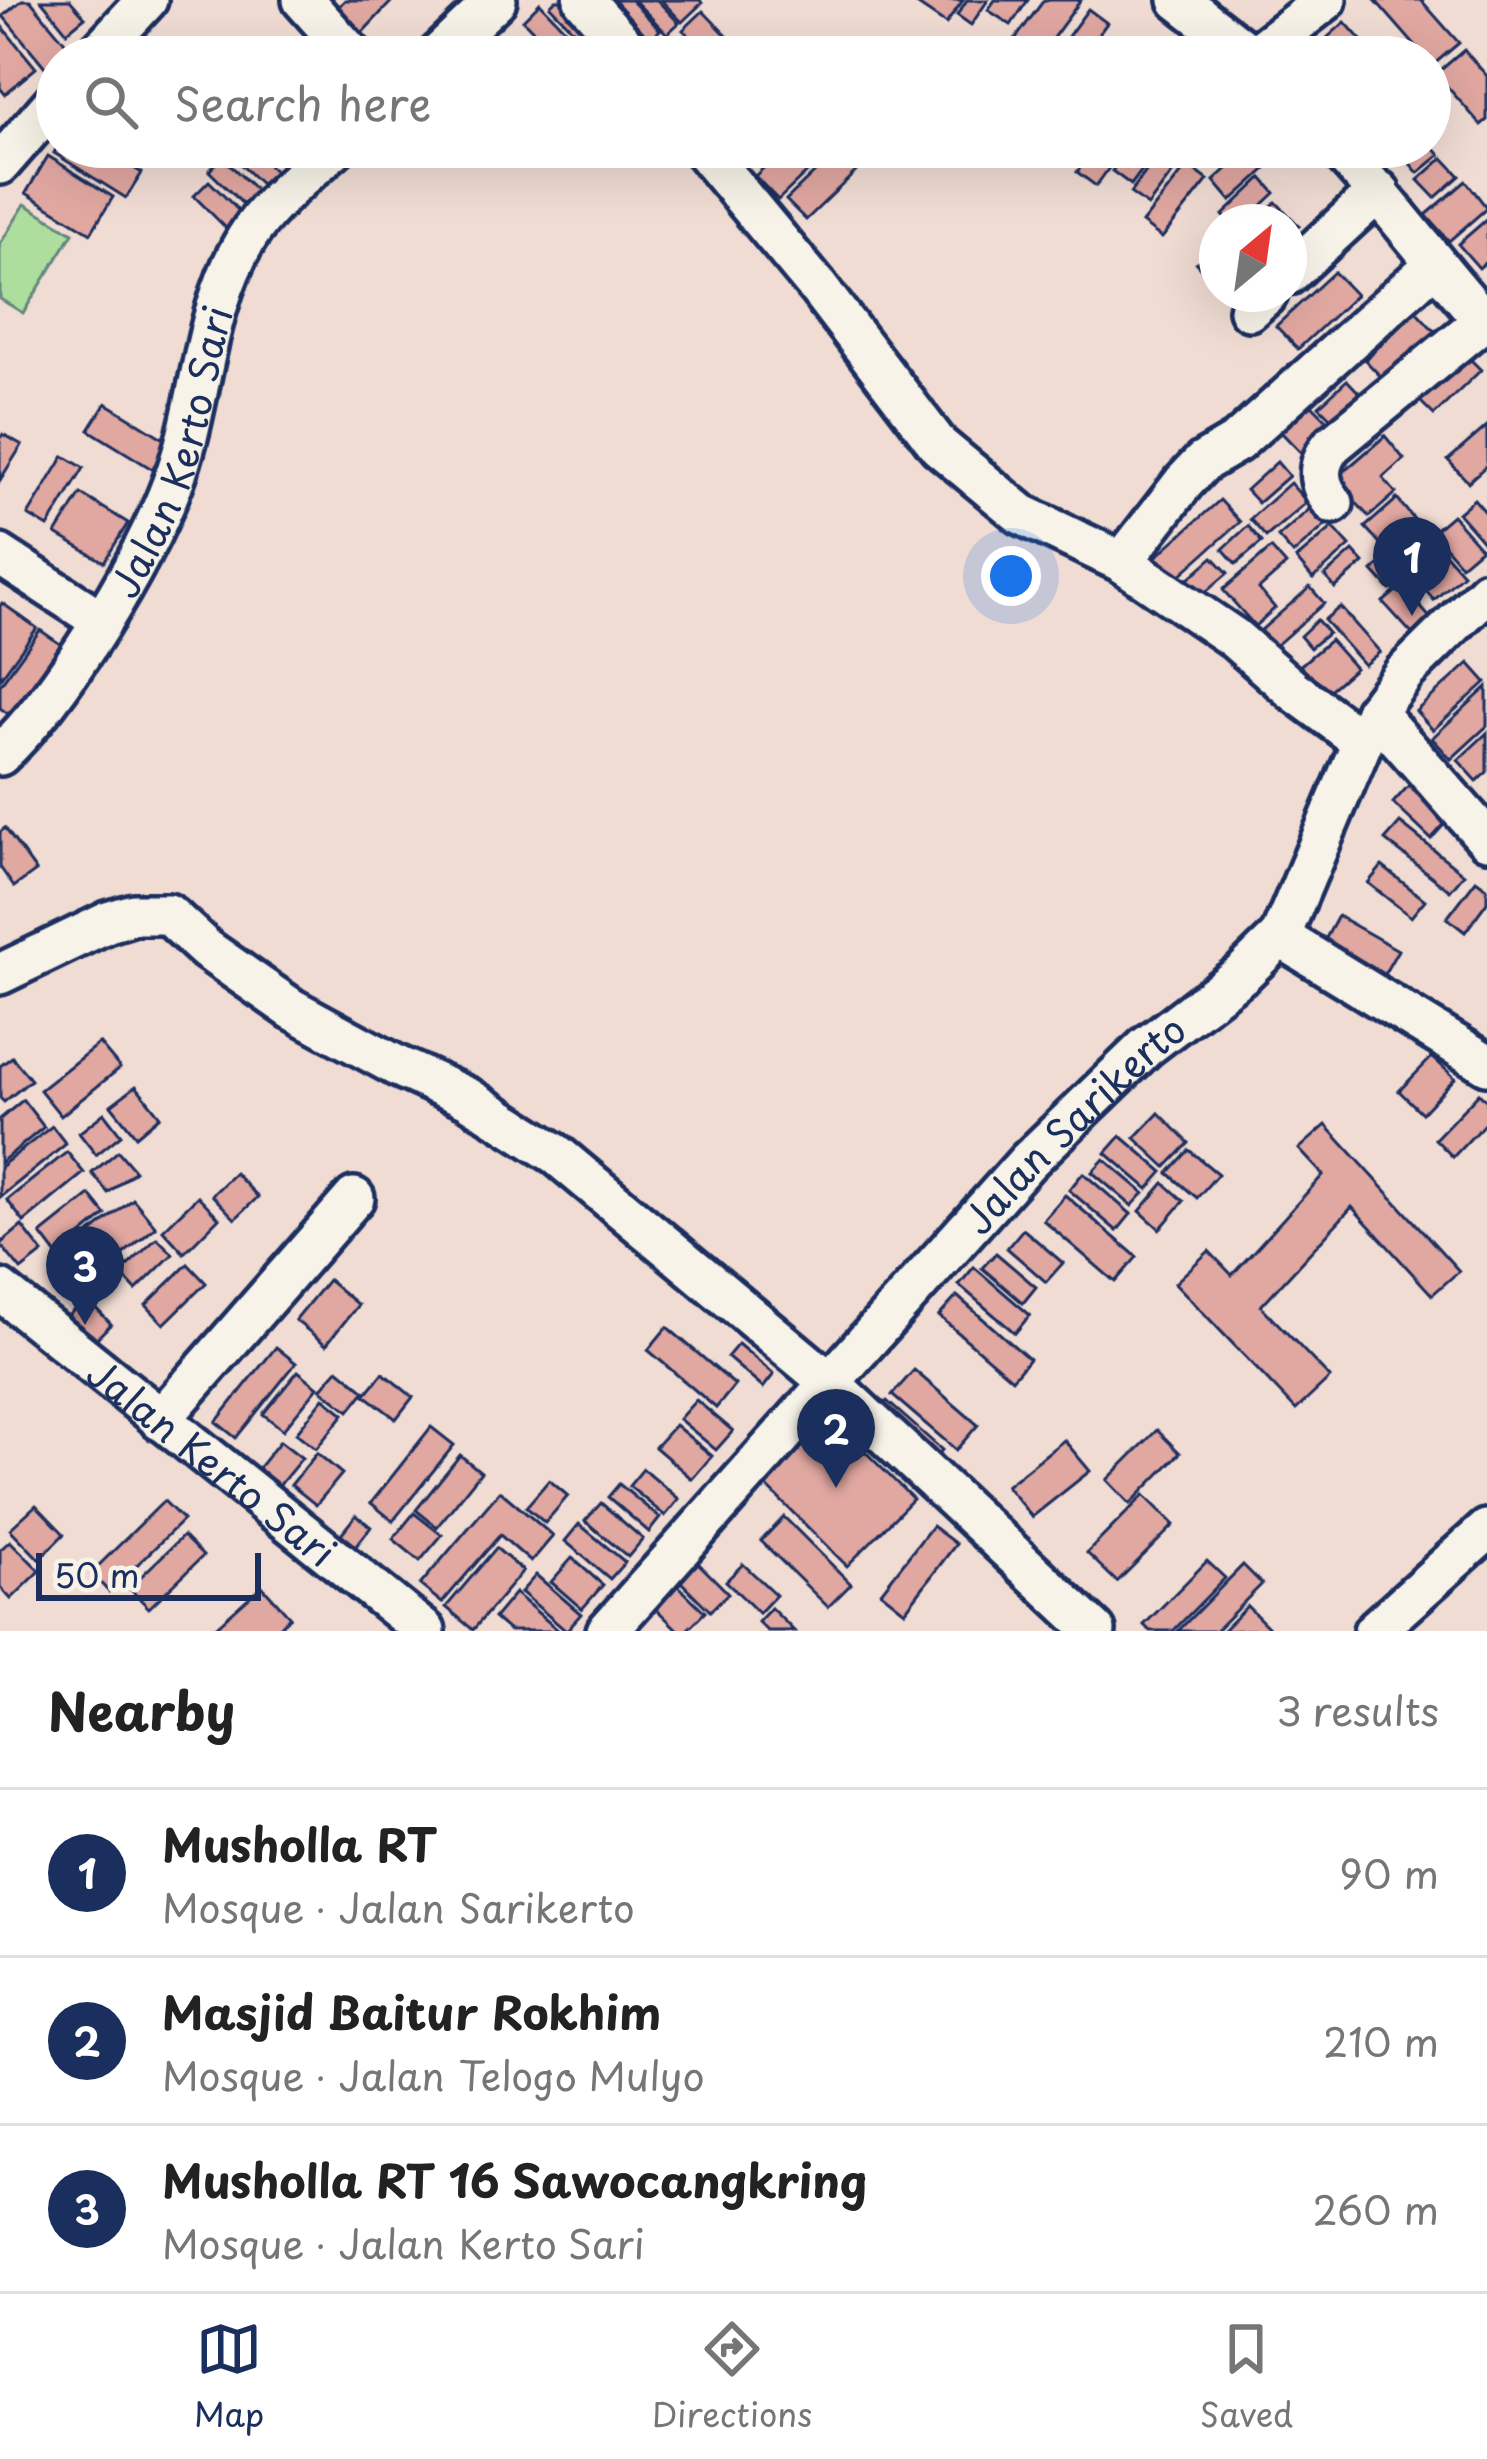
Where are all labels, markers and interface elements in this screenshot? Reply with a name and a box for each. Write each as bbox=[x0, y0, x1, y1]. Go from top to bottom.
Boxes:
search box bbox=[36, 36, 1451, 168]
text: Search here bbox=[174, 68, 431, 136]
icon: search bbox=[78, 69, 144, 135]
north arrow bbox=[1199, 204, 1307, 312]
street label: Jalan Kerto Sari bbox=[93, 298, 245, 607]
pin: 1 bbox=[1373, 517, 1451, 616]
your location bbox=[981, 546, 1041, 606]
street label: Jalan Sarikerto bbox=[948, 998, 1197, 1246]
pin: 3 bbox=[46, 1226, 124, 1325]
street label: Jalan Kerto Sari bbox=[76, 1342, 350, 1579]
pin: 2 bbox=[797, 1389, 875, 1488]
scale bar bbox=[36, 1547, 261, 1600]
text: 50 m bbox=[54, 1549, 140, 1599]
text: Nearby bbox=[48, 1671, 235, 1748]
text: 3 results bbox=[1276, 1680, 1439, 1739]
text: Musholla RT bbox=[162, 1809, 437, 1877]
text: 1 bbox=[78, 1843, 96, 1902]
text: 90 m bbox=[1339, 1843, 1439, 1902]
text: Mosque · Jalan Sarikerto bbox=[162, 1877, 635, 1936]
text: Masjid Baitur Rokhim bbox=[162, 1977, 661, 2045]
text: 2 bbox=[73, 2011, 101, 2070]
text: 210 m bbox=[1323, 2011, 1439, 2070]
text: Mosque · Jalan Telogo Mulyo bbox=[162, 2045, 705, 2104]
text: Musholla RT 16 Sawocangkring bbox=[162, 2145, 867, 2213]
text: 3 bbox=[74, 2179, 100, 2238]
text: 260 m bbox=[1312, 2179, 1439, 2238]
text: Mosque · Jalan Kerto Sari bbox=[162, 2213, 645, 2272]
tab: Map bbox=[194, 2316, 264, 2438]
tab: Directions bbox=[652, 2316, 812, 2438]
tab: Saved bbox=[1200, 2316, 1293, 2438]

